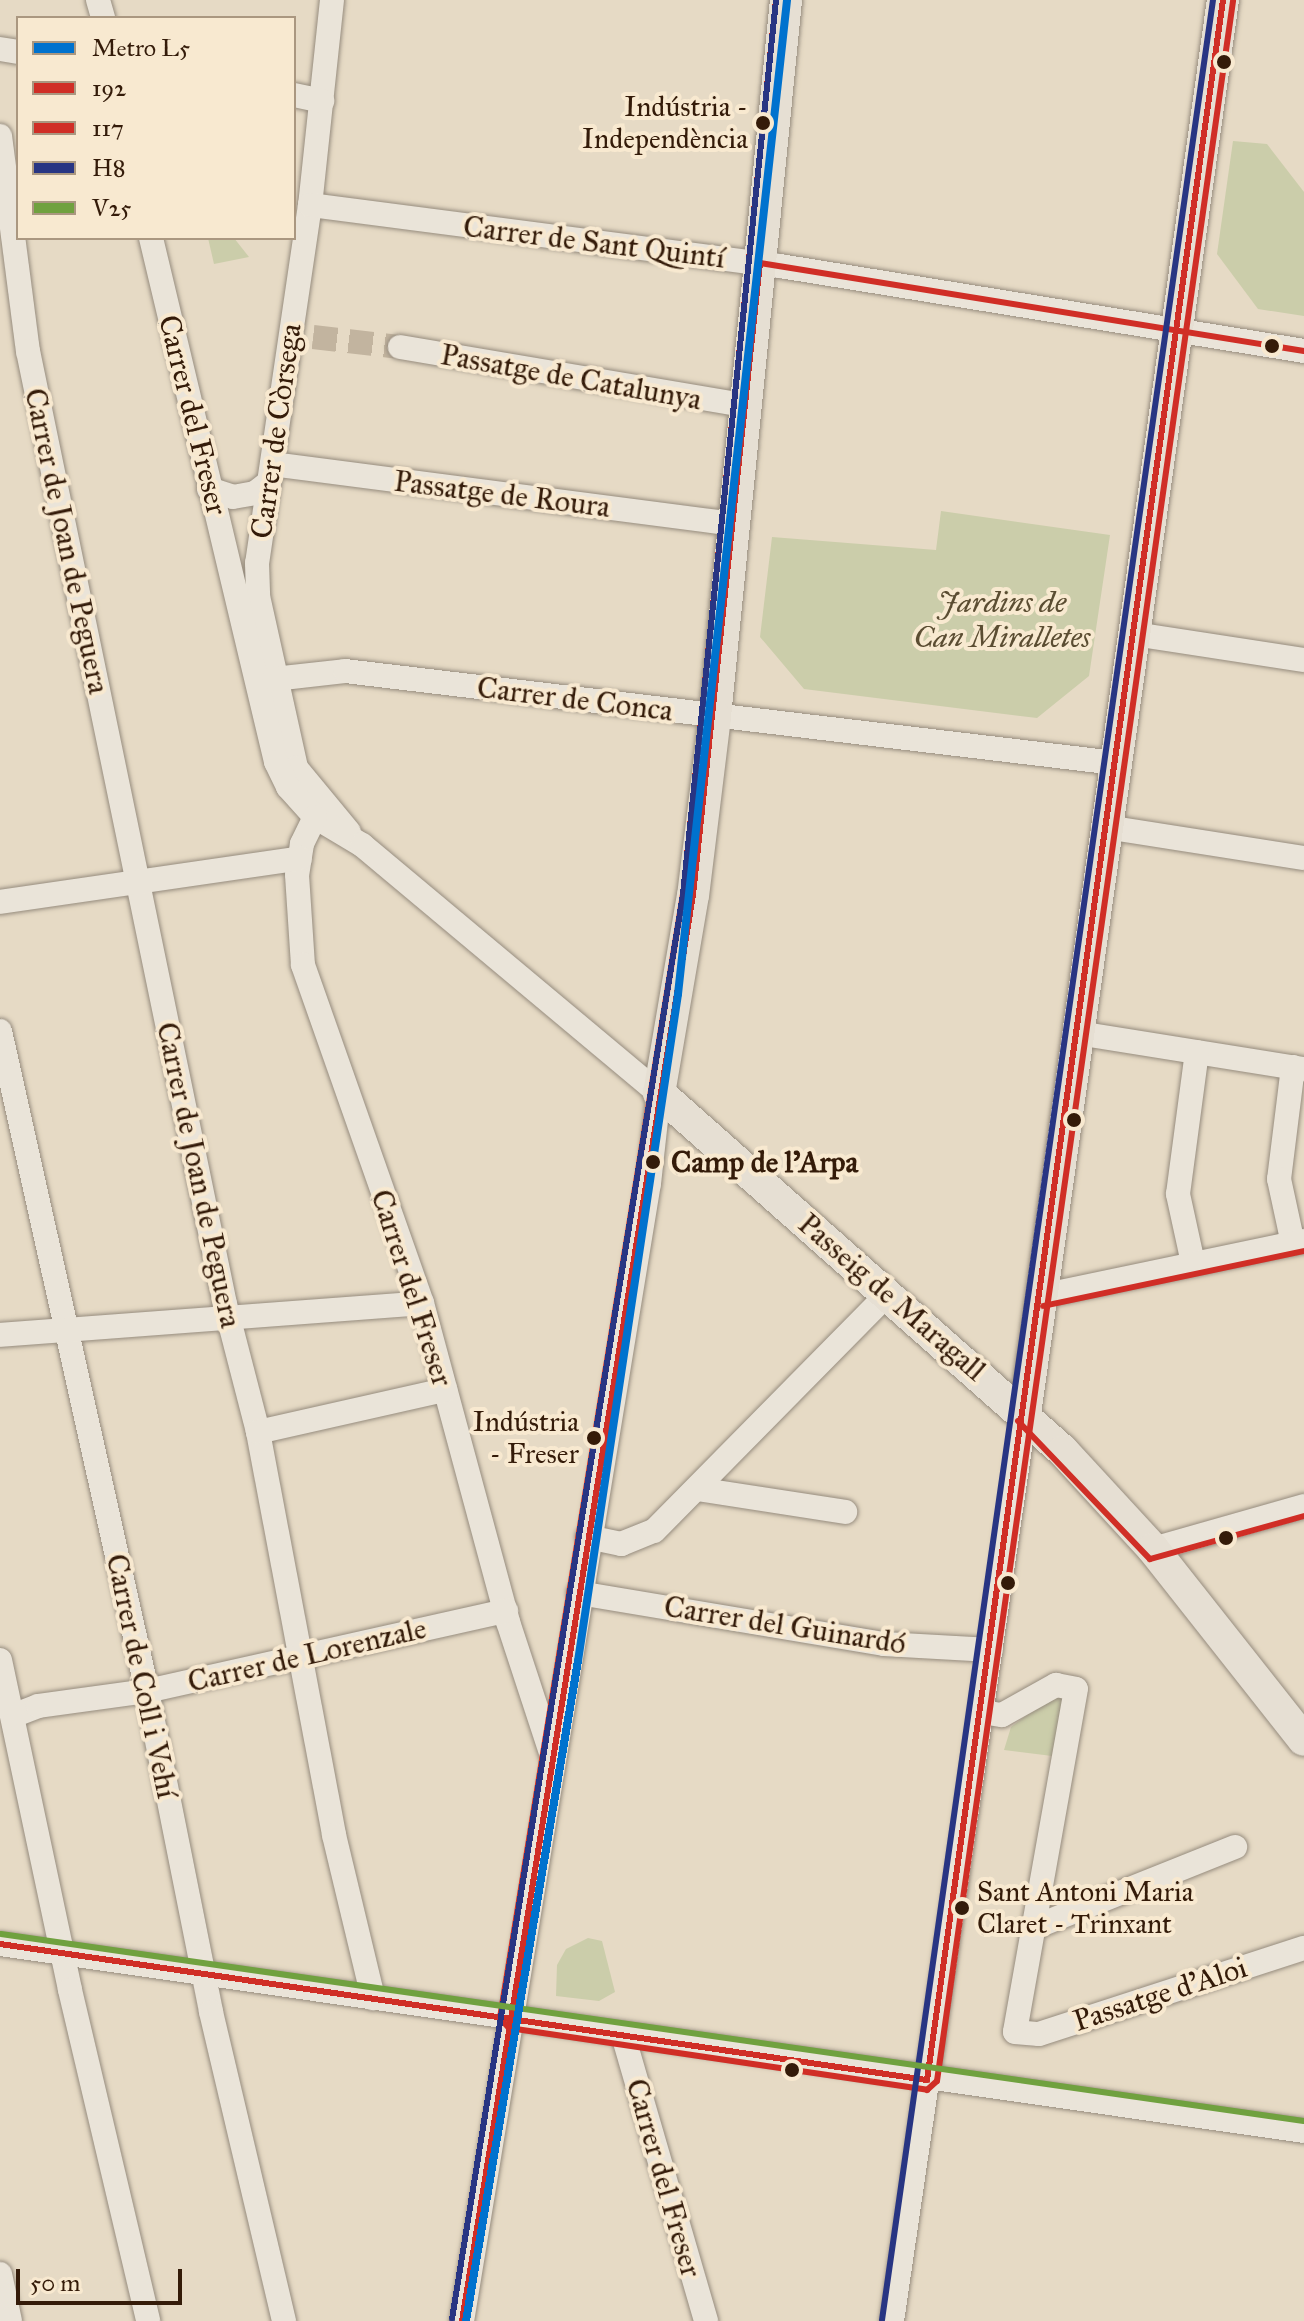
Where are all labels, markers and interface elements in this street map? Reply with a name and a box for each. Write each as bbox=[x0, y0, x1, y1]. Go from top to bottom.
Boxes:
legend bbox=[16, 16, 296, 240]
text: Metro L5 bbox=[92, 33, 190, 63]
unlabelled marker bbox=[1216, 54, 1232, 70]
text: 192 bbox=[92, 73, 126, 103]
place label: Indústria - Independència bbox=[582, 90, 748, 156]
text: 117 bbox=[92, 113, 124, 143]
marker: Indústria - Independència bbox=[755, 115, 771, 131]
text: H8 bbox=[92, 153, 126, 183]
text: V25 bbox=[92, 193, 132, 223]
street label: Carrer de Sant Quintí bbox=[461, 208, 727, 276]
street label: Carrer del Freser bbox=[151, 311, 235, 519]
street label: Carrer de Còrsega bbox=[243, 321, 309, 541]
street label: Passatge de Catalunya bbox=[438, 336, 704, 418]
unlabelled marker bbox=[1264, 338, 1280, 354]
street label: Carrer de Joan de Peguera bbox=[17, 385, 117, 697]
street label: Passatge de Roura bbox=[392, 463, 612, 525]
park label: Jardins de Can Miralletes bbox=[914, 584, 1090, 654]
street label: Carrer de Conca bbox=[475, 669, 675, 729]
street label: Carrer de Joan de Peguera bbox=[149, 1019, 249, 1331]
unlabelled marker bbox=[1066, 1112, 1082, 1128]
place label: Camp de l'Arpa bbox=[671, 1144, 858, 1180]
marker: Camp de l'Arpa bbox=[642, 1151, 664, 1173]
street label: Carrer del Freser bbox=[363, 1185, 461, 1391]
street label: Passeig de Maragall bbox=[791, 1206, 993, 1388]
place label: Indústria - Freser bbox=[473, 1405, 579, 1471]
marker: Indústria - Freser bbox=[586, 1430, 602, 1446]
unlabelled marker bbox=[1218, 1530, 1234, 1546]
street label: Carrer de Coll i Vehí bbox=[99, 1551, 185, 1801]
unlabelled marker bbox=[1000, 1575, 1016, 1591]
street label: Carrer del Guinardó bbox=[662, 1588, 908, 1662]
street label: Carrer de Lorenzale bbox=[184, 1610, 430, 1700]
place label: Sant Antoni Maria Claret - Trinxant bbox=[977, 1875, 1194, 1941]
marker: Sant Antoni Maria Claret - Trinxant bbox=[954, 1900, 970, 1916]
street label: Passatge d'Aloi bbox=[1069, 1949, 1251, 2039]
unlabelled marker bbox=[784, 2062, 800, 2078]
street label: Carrer del Freser bbox=[618, 2075, 710, 2281]
scale bar bbox=[20, 2253, 186, 2303]
text: 50 m bbox=[30, 2268, 80, 2298]

